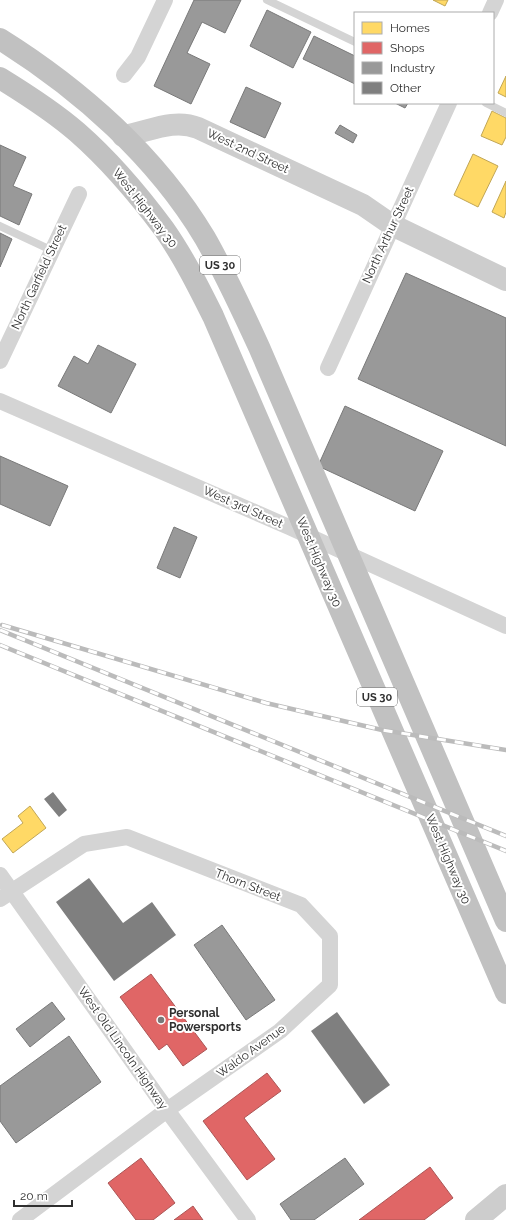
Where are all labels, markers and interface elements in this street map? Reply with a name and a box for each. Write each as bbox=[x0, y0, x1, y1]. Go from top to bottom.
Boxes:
legend bbox=[354, 12, 494, 104]
text: Homes bbox=[390, 21, 430, 35]
text: Shops bbox=[390, 41, 425, 55]
text: Industry bbox=[390, 61, 436, 75]
text: Other bbox=[390, 81, 422, 95]
street label: West 2nd Street bbox=[205, 126, 291, 176]
street label: West Highway 30 bbox=[110, 166, 180, 250]
street label: North Arthur Street bbox=[359, 184, 417, 286]
street label: North Garfield Street bbox=[9, 222, 69, 332]
road number: US 30 bbox=[200, 256, 240, 274]
street label: West 3rd Street bbox=[201, 483, 285, 531]
street label: West Highway 30 bbox=[294, 515, 344, 609]
road number: US 30 bbox=[357, 688, 397, 706]
street label: West Highway 30 bbox=[423, 812, 473, 906]
street label: Thorn Street bbox=[213, 866, 283, 904]
street label: West Old Lincoln Highway bbox=[75, 984, 171, 1112]
place label: Personal Powersports bbox=[169, 1006, 241, 1034]
marker: Personal Powersports bbox=[156, 1015, 166, 1025]
street label: Waldo Avenue bbox=[214, 1021, 288, 1081]
scale bar bbox=[14, 1182, 72, 1208]
text: 20 m bbox=[20, 1189, 48, 1203]

